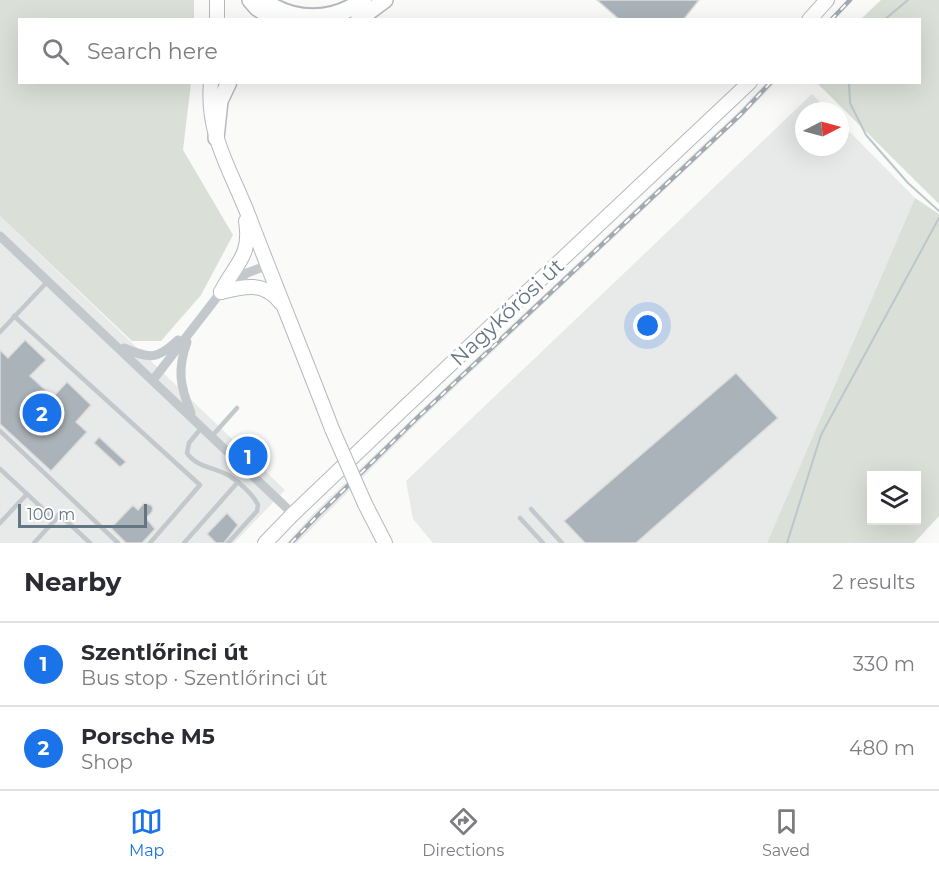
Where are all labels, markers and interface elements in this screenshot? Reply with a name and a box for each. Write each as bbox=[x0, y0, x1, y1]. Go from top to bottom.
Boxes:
search box bbox=[18, 18, 921, 84]
icon: search bbox=[39, 35, 72, 68]
text: Search here bbox=[87, 38, 218, 65]
north arrow bbox=[795, 102, 849, 156]
street label: Nagykőrösi út bbox=[445, 253, 569, 371]
your location bbox=[633, 311, 662, 340]
pin: 2 bbox=[22, 390, 62, 436]
pin: 1 bbox=[228, 434, 268, 478]
map controls bbox=[867, 471, 921, 525]
button: layers bbox=[867, 471, 921, 525]
scale bar bbox=[18, 501, 147, 528]
text: 100 m bbox=[27, 505, 75, 524]
text: Nearby bbox=[24, 566, 121, 598]
text: 2 results bbox=[832, 570, 915, 594]
text: Szentlőrinci út bbox=[81, 639, 248, 666]
text: 1 bbox=[40, 652, 47, 676]
text: 330 m bbox=[853, 652, 915, 676]
text: Bus stop · Szentlőrinci út bbox=[81, 666, 328, 690]
text: Porsche M5 bbox=[81, 723, 215, 750]
text: 2 bbox=[38, 736, 49, 760]
text: 480 m bbox=[849, 736, 915, 760]
text: Shop bbox=[81, 750, 133, 774]
tab: Map bbox=[129, 805, 164, 860]
tab: Directions bbox=[422, 805, 504, 860]
tab: Saved bbox=[762, 805, 810, 860]

